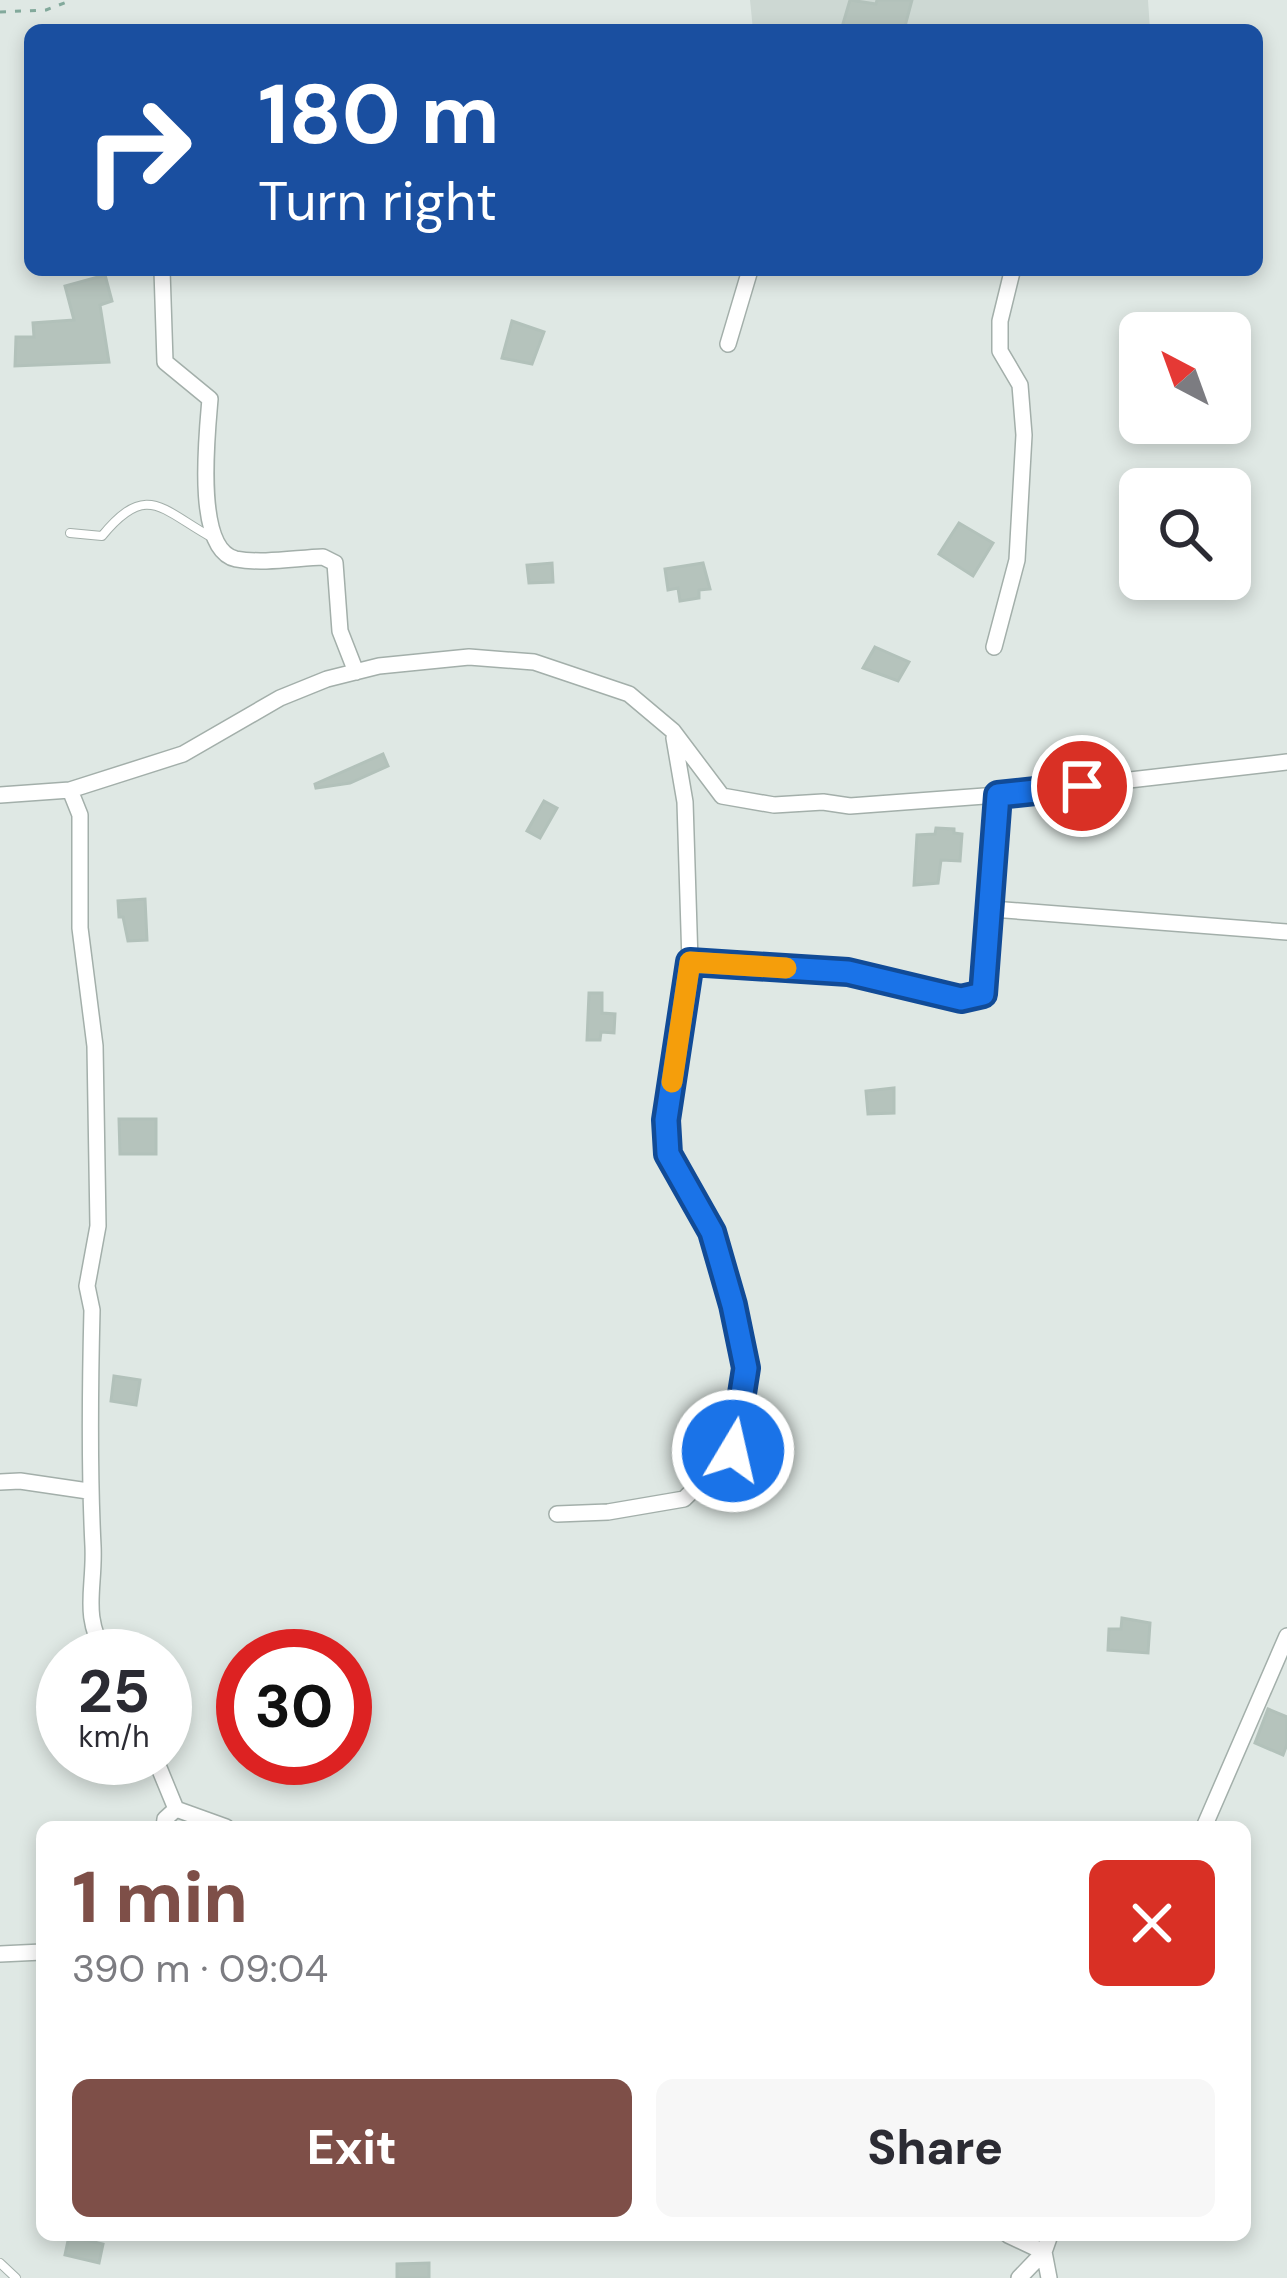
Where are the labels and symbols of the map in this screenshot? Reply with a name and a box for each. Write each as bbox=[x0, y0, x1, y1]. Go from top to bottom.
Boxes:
north arrow bbox=[1119, 312, 1251, 444]
pin bbox=[1031, 735, 1133, 837]
position arrow bbox=[670, 1388, 796, 1514]
speed limit sign: 30 bbox=[216, 1629, 372, 1785]

